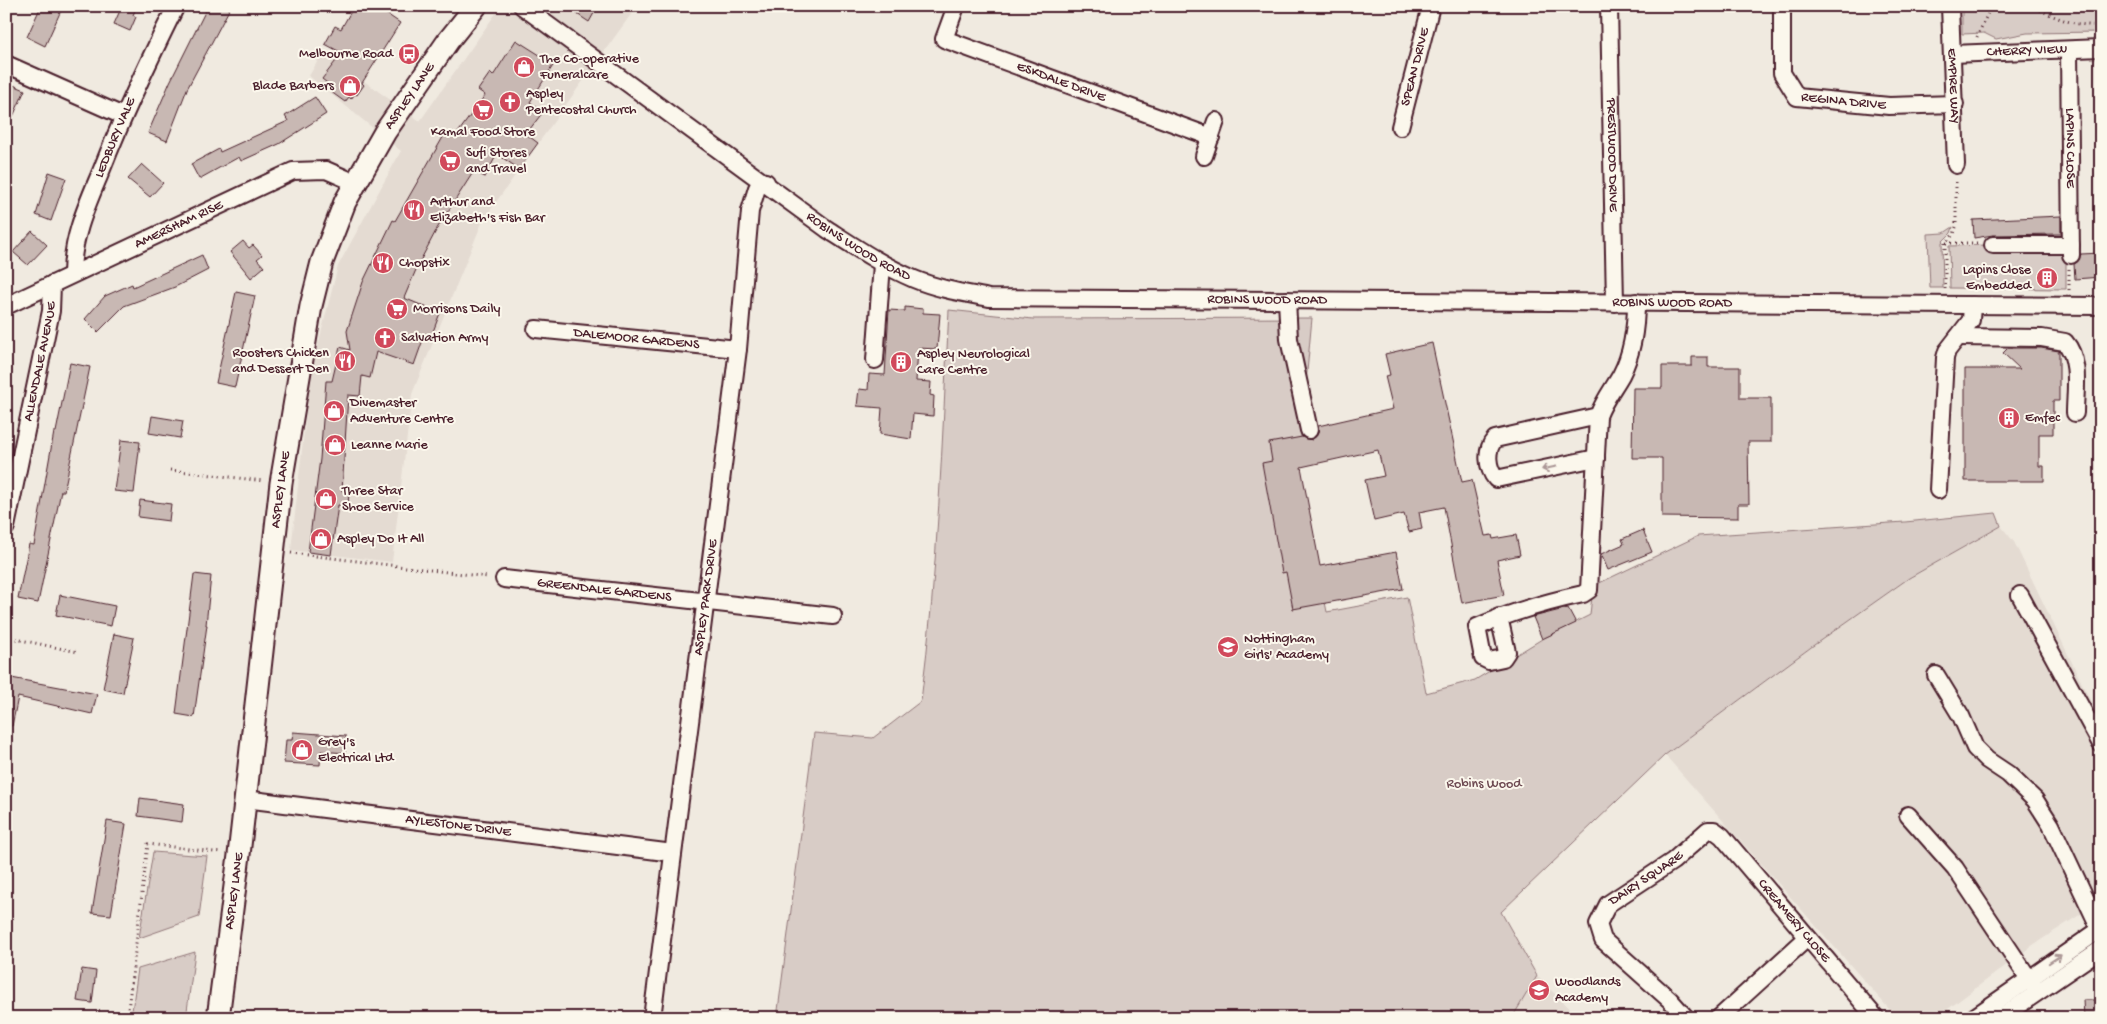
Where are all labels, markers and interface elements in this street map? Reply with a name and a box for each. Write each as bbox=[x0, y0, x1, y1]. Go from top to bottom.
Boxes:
street label: SPEAN DRIVE bbox=[1397, 25, 1434, 108]
street label: CHERRY VIEW bbox=[1986, 41, 2068, 61]
bus stop icon: Melbourne Road bbox=[397, 42, 421, 66]
place label: Melbourne Road bbox=[299, 46, 395, 63]
street label: EMPIRE WAY bbox=[1943, 48, 1963, 124]
place label: The Co-operative Funeralcare bbox=[539, 51, 640, 84]
shop icon: The Co-operative Funeralcare bbox=[512, 55, 536, 79]
street label: ASPLEY LANE bbox=[381, 58, 440, 133]
street label: ESKDALE DRIVE bbox=[1014, 58, 1109, 107]
shop icon: Blade Barbers bbox=[338, 74, 362, 98]
place label: Blade Barbers bbox=[252, 78, 335, 95]
place label: Aspley Pentecostal Church bbox=[525, 86, 637, 119]
street label: REGINA DRIVE bbox=[1800, 89, 1888, 114]
church icon: Aspley Pentecostal Church bbox=[498, 90, 522, 114]
street label: LEDBURY VALE bbox=[91, 94, 140, 180]
street label: PRESTWOOD DRIVE bbox=[1602, 97, 1622, 213]
supermarket icon: Kamal Food Store bbox=[471, 98, 495, 122]
street label: LAPINS CLOSE bbox=[2061, 108, 2079, 189]
place label: Kamal Food Store bbox=[431, 124, 536, 141]
place label: Sufi Stores and Travel bbox=[466, 145, 527, 178]
supermarket icon: Sufi Stores and Travel bbox=[438, 149, 462, 173]
place label: Arthur and Elizabeth's Fish Bar bbox=[430, 194, 546, 227]
street label: AMERSHAM RISE bbox=[132, 196, 227, 253]
restaurant icon: Arthur and Elizabeth's Fish Bar bbox=[402, 198, 426, 222]
street label: ROBINS WOOD ROAD bbox=[803, 208, 914, 285]
restaurant icon: Chopstix bbox=[371, 251, 395, 275]
place label: Chopstix bbox=[399, 255, 450, 272]
place label: Lapins Close Embedded bbox=[1963, 262, 2033, 295]
building icon: Lapins Close Embedded bbox=[2035, 266, 2059, 290]
street label: ROBINS WOOD ROAD bbox=[1207, 291, 1328, 309]
street label: ROBINS WOOD ROAD bbox=[1612, 294, 1733, 312]
supermarket icon: Morrisons Daily bbox=[385, 297, 409, 321]
street label: ALLENDALE AVENUE bbox=[20, 300, 60, 423]
place label: Morrisons Daily bbox=[413, 301, 500, 318]
street label: DALEMOOR GARDENS bbox=[572, 324, 701, 354]
church icon: Salvation Army bbox=[373, 326, 397, 350]
place label: Salvation Army bbox=[401, 330, 488, 347]
place label: Roosters Chicken and Dessert Den bbox=[232, 345, 329, 378]
place label: Aspley Neurological Care Centre bbox=[917, 346, 1030, 379]
restaurant icon: Roosters Chicken and Dessert Den bbox=[333, 349, 357, 373]
building icon: Aspley Neurological Care Centre bbox=[889, 350, 913, 374]
place label: Divemaster Adventure Centre bbox=[349, 395, 454, 428]
shop icon: Divemaster Adventure Centre bbox=[322, 399, 346, 423]
building icon: Emfec bbox=[1997, 406, 2021, 430]
place label: Emfec bbox=[2025, 410, 2061, 427]
shop icon: Leanne Marie bbox=[323, 433, 347, 457]
place label: Leanne Marie bbox=[351, 437, 428, 454]
street label: ASPLEY LANE bbox=[267, 449, 295, 529]
one-way arrow bbox=[1541, 464, 1557, 473]
place label: Three Star Shoe Service bbox=[341, 483, 414, 516]
shop icon: Three Star Shoe Service bbox=[314, 487, 338, 511]
shop icon: Aspley Do It All bbox=[309, 527, 333, 551]
place label: Aspley Do It All bbox=[337, 531, 424, 548]
street label: ASPLEY PARK DRIVE bbox=[690, 537, 722, 657]
street label: GREENDALE GARDENS bbox=[536, 574, 673, 606]
place label: Nottingham Girls' Academy bbox=[1244, 631, 1329, 664]
school or university icon: Nottingham Girls' Academy bbox=[1216, 635, 1240, 659]
place label: Grey's Electrical Ltd bbox=[318, 734, 395, 767]
shop icon: Grey's Electrical Ltd bbox=[290, 738, 314, 762]
park label: Robins Wood bbox=[1447, 776, 1523, 793]
street label: AYLESTONE DRIVE bbox=[404, 811, 513, 841]
street label: DAIRY SQUARE bbox=[1605, 846, 1688, 910]
street label: ASPLEY LANE bbox=[221, 850, 248, 931]
street label: CREAMERY CLOSE bbox=[1754, 876, 1835, 967]
one-way arrow bbox=[2048, 954, 2062, 964]
place label: Woodlands Academy bbox=[1555, 974, 1621, 1007]
school or university icon: Woodlands Academy bbox=[1527, 978, 1551, 1002]

